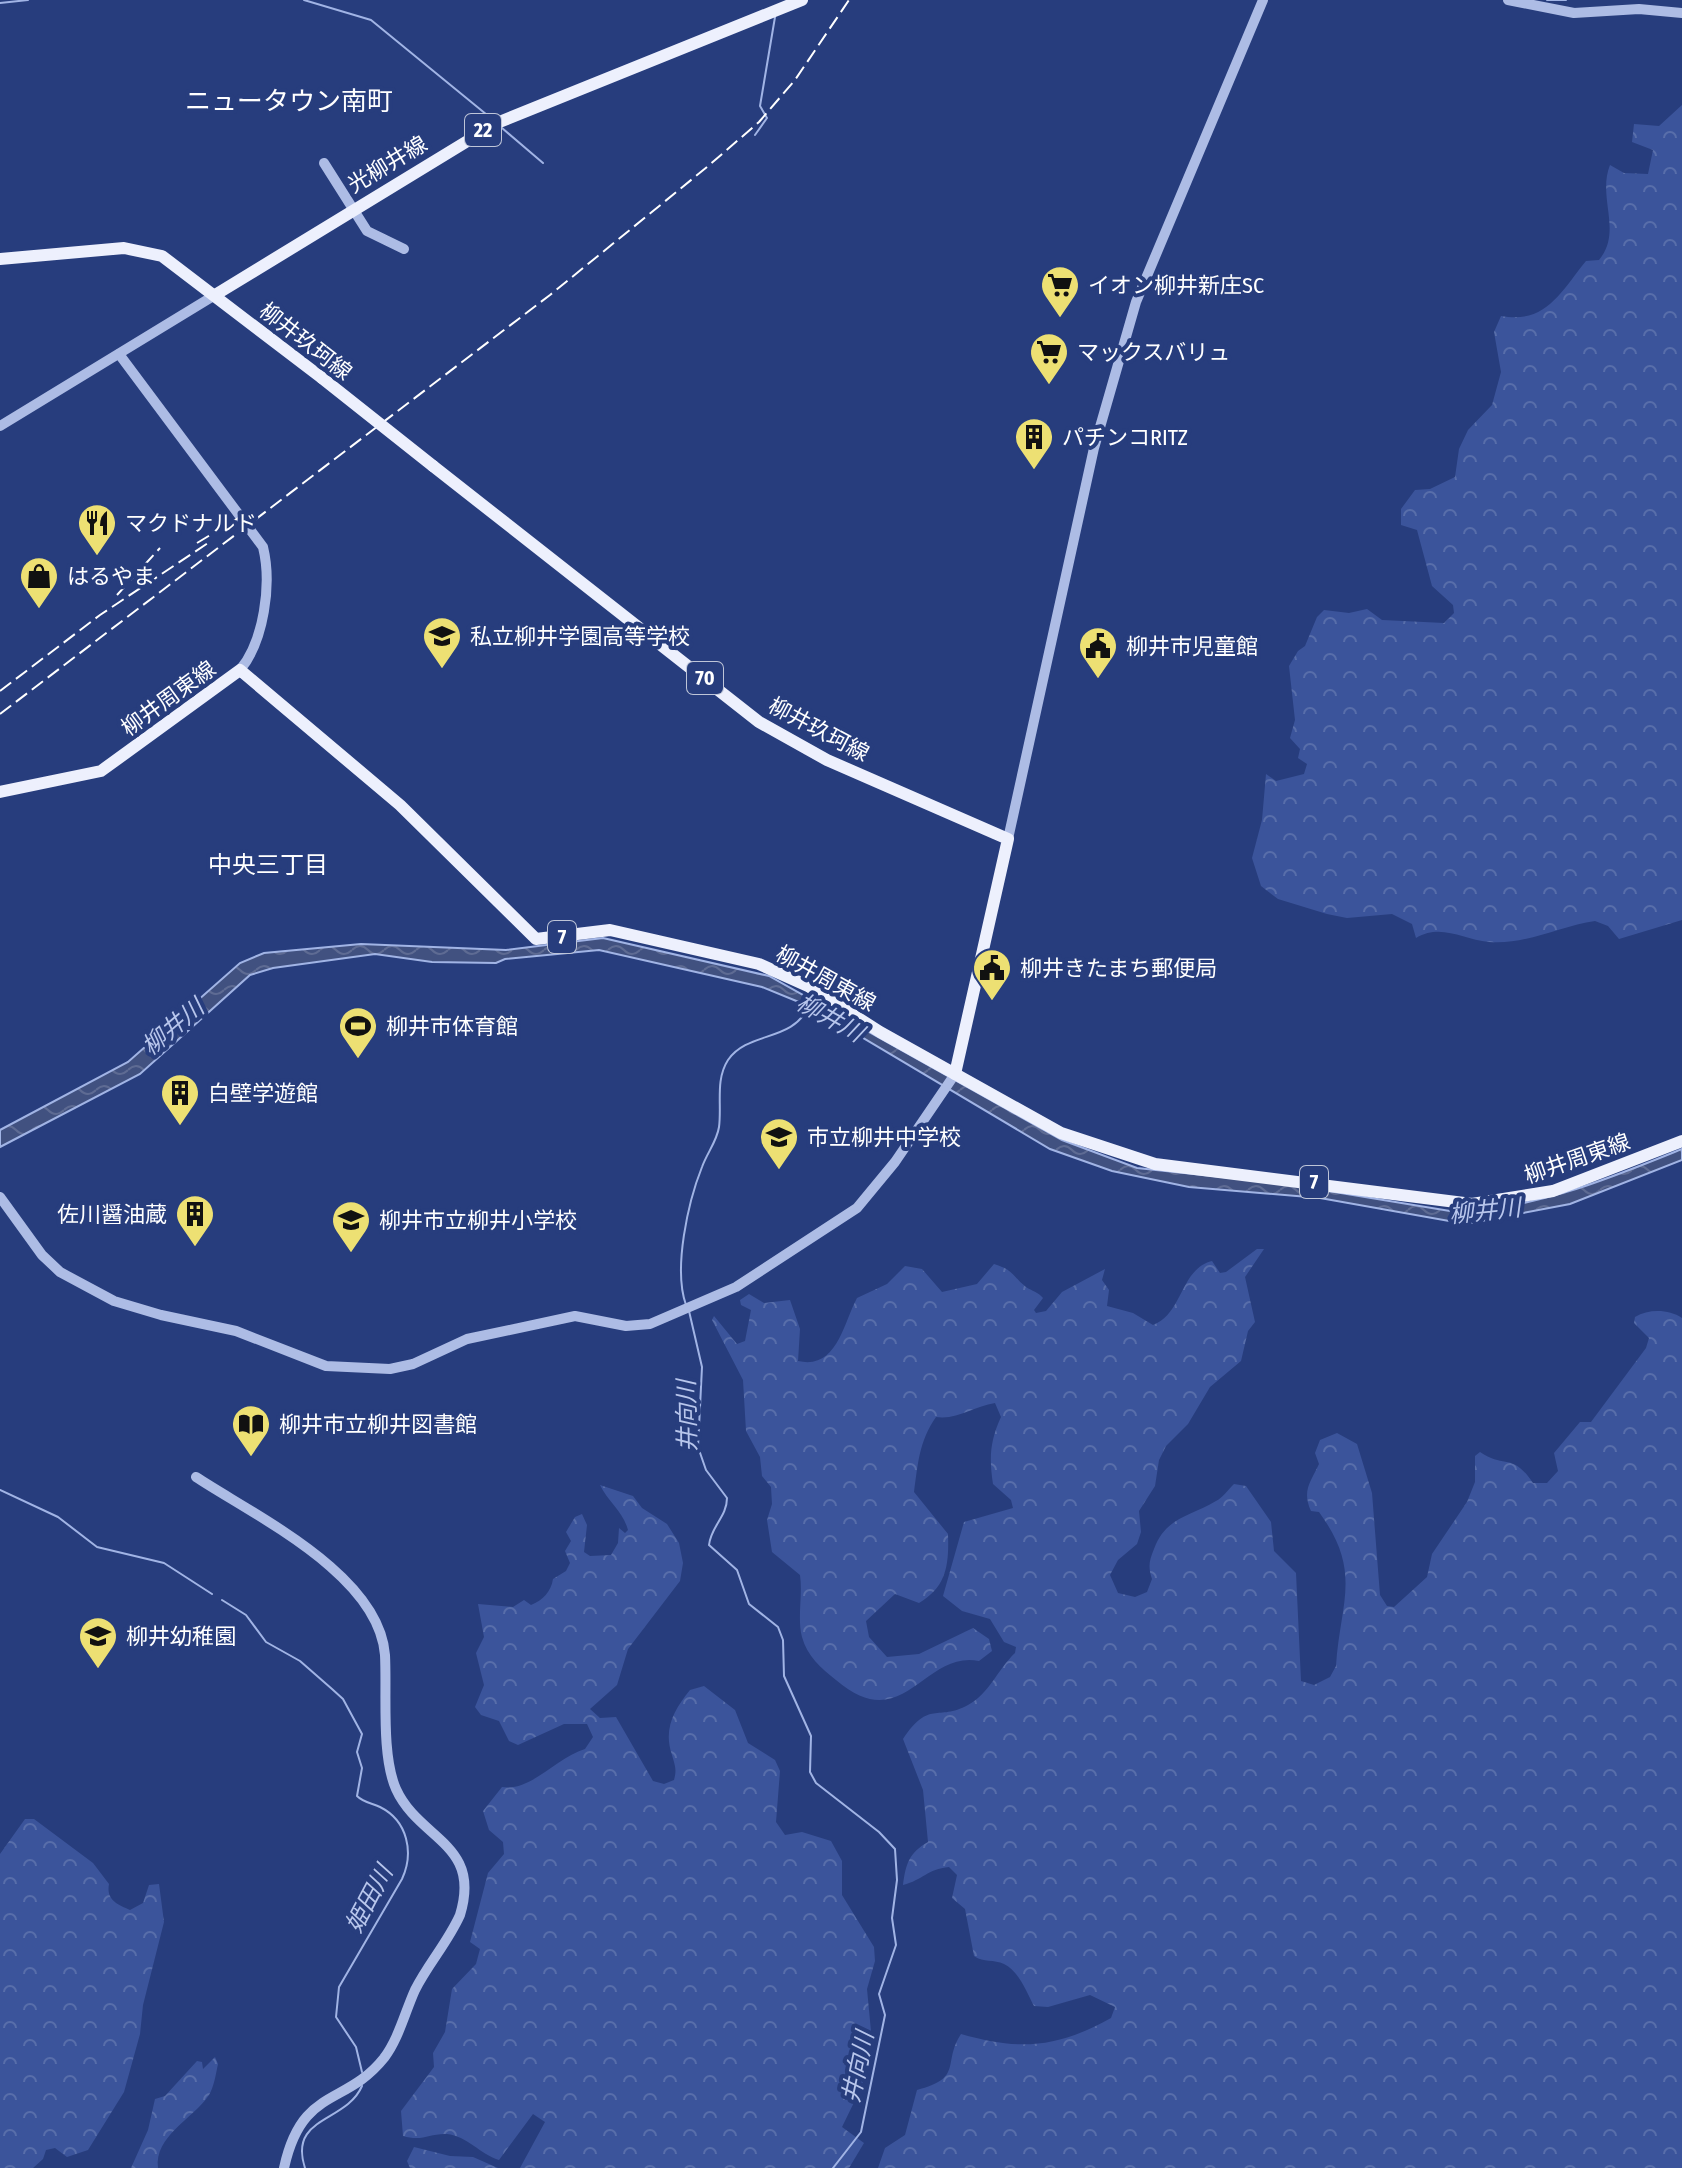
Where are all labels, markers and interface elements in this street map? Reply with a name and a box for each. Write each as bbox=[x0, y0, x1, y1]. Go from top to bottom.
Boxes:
district label: ニュータウン南町 bbox=[185, 86, 393, 117]
road number: 22 bbox=[465, 114, 501, 146]
street label: 光柳井線 bbox=[343, 130, 432, 199]
supermarket icon: イオン柳井新庄SC bbox=[1039, 264, 1081, 319]
place label: イオン柳井新庄SC bbox=[1088, 272, 1264, 299]
street label: 柳井玖珂線 bbox=[254, 297, 357, 386]
supermarket icon: マックスバリュ bbox=[1028, 331, 1070, 386]
place label: マックスバリュ bbox=[1077, 339, 1230, 366]
building icon: パチンコRITZ bbox=[1013, 416, 1055, 471]
place label: パチンコRITZ bbox=[1062, 424, 1188, 451]
restaurant icon: マクドナルド bbox=[76, 502, 118, 557]
place label: マクドナルド bbox=[125, 510, 257, 537]
shop icon: はるやま bbox=[18, 555, 60, 610]
place label: はるやま bbox=[67, 563, 155, 590]
school or university icon: 私立柳井学園高等学校 bbox=[421, 615, 463, 670]
place label: 私立柳井学園高等学校 bbox=[470, 623, 690, 650]
public building icon: 柳井市児童館 bbox=[1077, 625, 1119, 680]
place label: 柳井市児童館 bbox=[1126, 633, 1258, 660]
street label: 柳井周東線 bbox=[116, 655, 221, 742]
road number: 70 bbox=[687, 662, 723, 694]
street label: 柳井玖珂線 bbox=[764, 692, 874, 767]
district label: 中央三丁目 bbox=[208, 851, 328, 879]
road number: 7 bbox=[548, 921, 576, 953]
street label: 柳井周東線 bbox=[771, 940, 880, 1017]
public building icon: 柳井きたまち郵便局 bbox=[971, 947, 1013, 1002]
place label: 柳井きたまち郵便局 bbox=[1020, 955, 1217, 982]
water label: 柳井川 bbox=[792, 988, 871, 1049]
water label: 柳井川 bbox=[136, 991, 212, 1061]
sports icon: 柳井市体育館 bbox=[337, 1005, 379, 1060]
place label: 柳井市体育館 bbox=[386, 1013, 518, 1040]
building icon: 白壁学遊館 bbox=[159, 1072, 201, 1127]
place label: 白壁学遊館 bbox=[208, 1080, 318, 1107]
school or university icon: 市立柳井中学校 bbox=[758, 1116, 800, 1171]
place label: 市立柳井中学校 bbox=[807, 1124, 961, 1151]
street label: 柳井周東線 bbox=[1521, 1128, 1634, 1189]
road number: 7 bbox=[1300, 1166, 1328, 1198]
building icon: 佐川醤油蔵 bbox=[174, 1193, 216, 1248]
water label: 柳井川 bbox=[1448, 1193, 1525, 1229]
school or university icon: 柳井市立柳井小学校 bbox=[330, 1199, 372, 1254]
place label: 佐川醤油蔵 bbox=[57, 1201, 167, 1228]
place label: 柳井市立柳井小学校 bbox=[379, 1207, 577, 1234]
water label: 井向川 bbox=[672, 1377, 702, 1452]
library icon: 柳井市立柳井図書館 bbox=[230, 1403, 272, 1458]
place label: 柳井市立柳井図書館 bbox=[279, 1411, 477, 1438]
school or university icon: 柳井幼稚園 bbox=[77, 1615, 119, 1670]
place label: 柳井幼稚園 bbox=[126, 1623, 236, 1650]
water label: 姫田川 bbox=[340, 1858, 400, 1937]
water label: 井向川 bbox=[837, 2026, 880, 2105]

